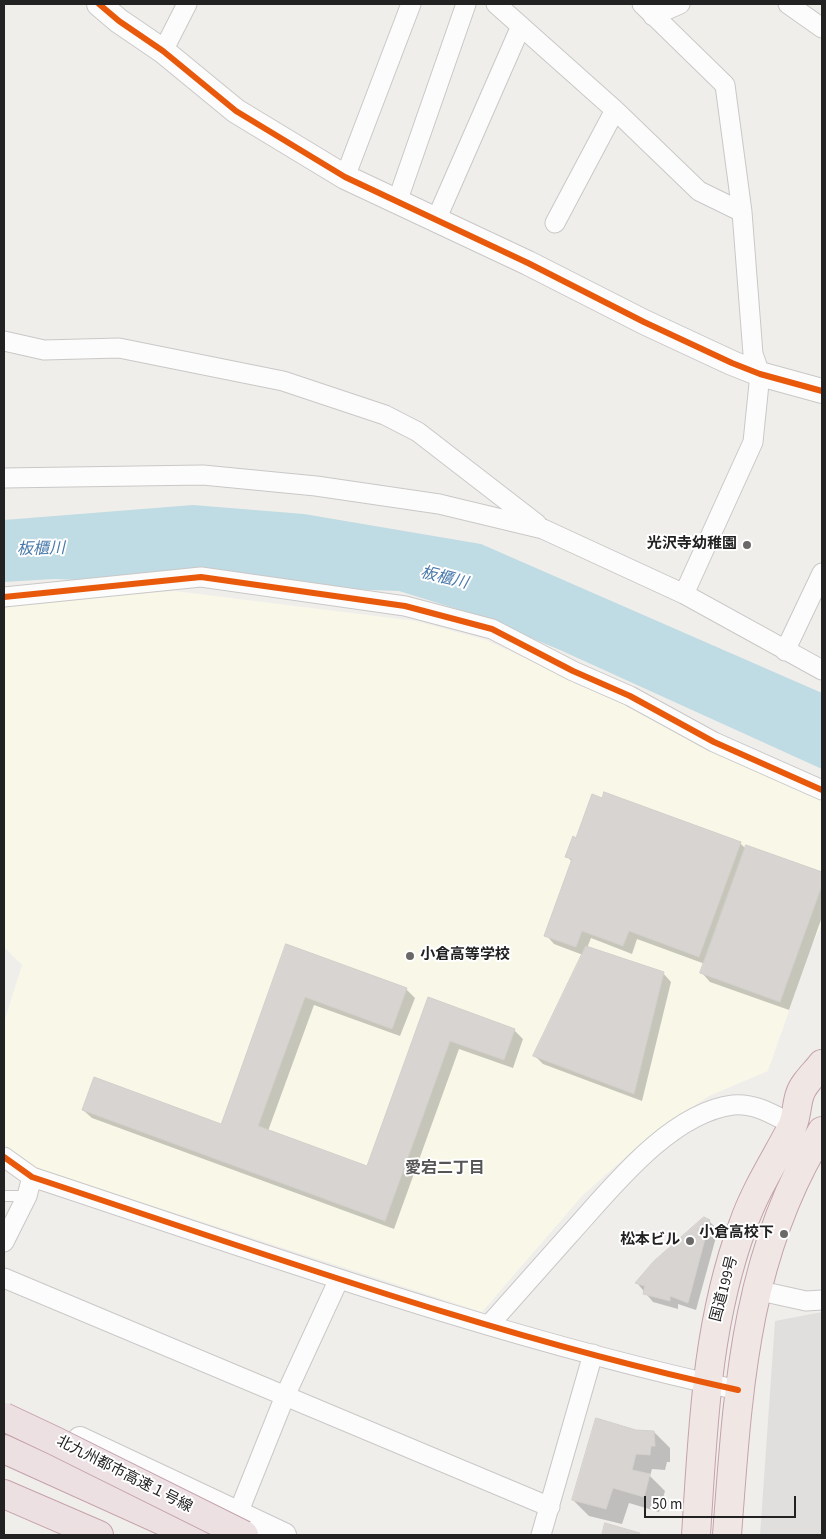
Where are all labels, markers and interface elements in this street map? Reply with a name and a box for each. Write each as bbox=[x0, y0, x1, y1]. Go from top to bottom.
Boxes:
place label: 光沢寺幼稚園 bbox=[647, 536, 737, 554]
marker: 光沢寺幼稚園 bbox=[741, 539, 753, 551]
water label: 板櫃川 bbox=[17, 540, 65, 560]
water label: 板櫃川 bbox=[418, 564, 470, 594]
place label: 小倉高等学校 bbox=[420, 947, 510, 965]
marker: 小倉高等学校 bbox=[404, 950, 416, 962]
district label: 愛宕二丁目 bbox=[405, 1159, 485, 1179]
place label: 小倉高校下 bbox=[699, 1225, 774, 1243]
marker: 小倉高校下 bbox=[778, 1228, 790, 1240]
place label: 松本ビル bbox=[620, 1232, 680, 1250]
marker: 松本ビル bbox=[684, 1235, 696, 1247]
street label: 国道199号 bbox=[708, 1254, 742, 1324]
street label: 北九州都市高速１号線 bbox=[53, 1433, 195, 1517]
scale bar bbox=[646, 1486, 798, 1518]
text: 50 m bbox=[652, 1494, 682, 1515]

